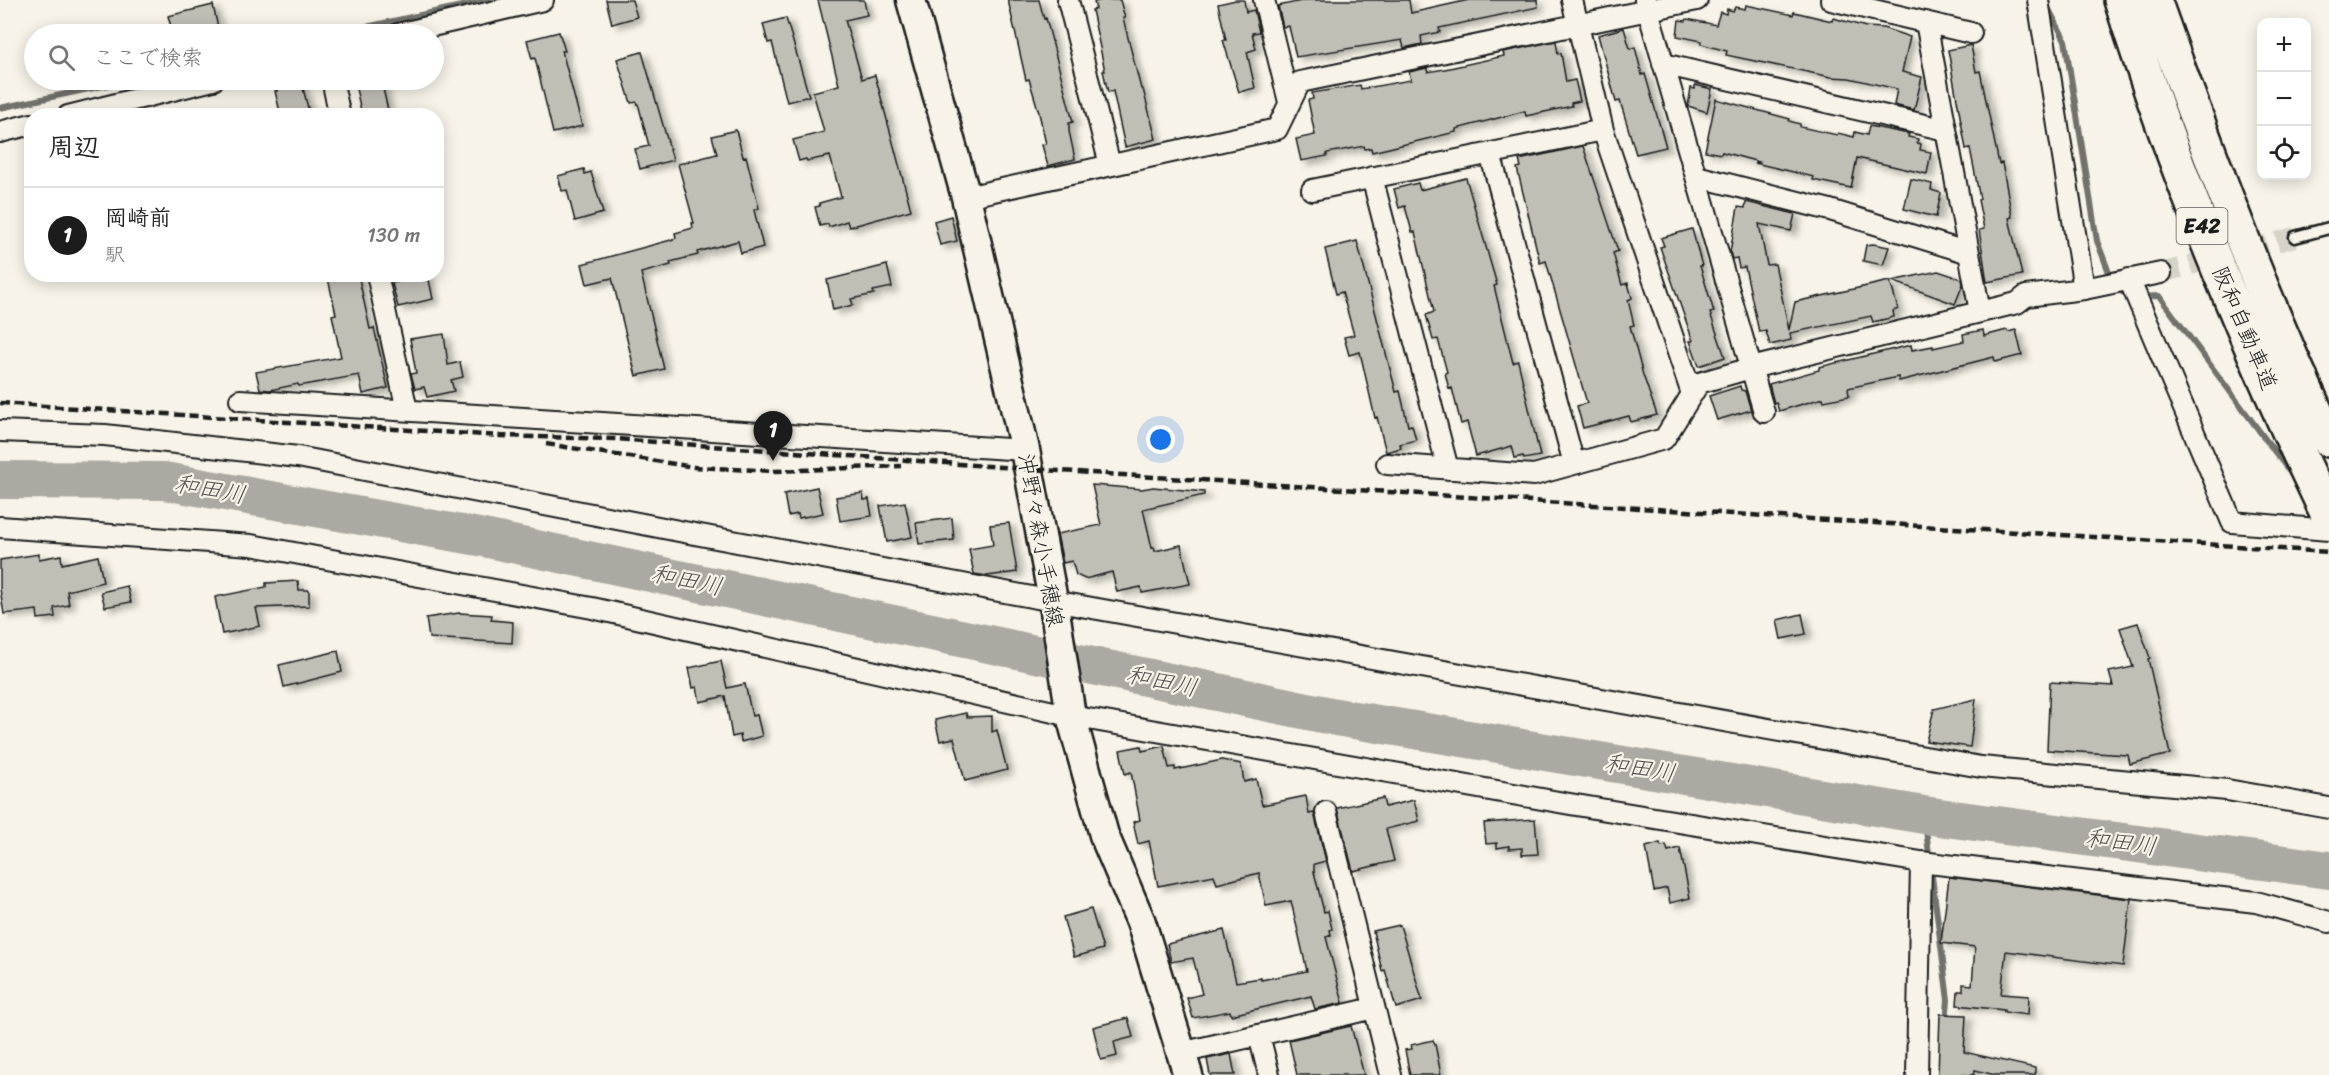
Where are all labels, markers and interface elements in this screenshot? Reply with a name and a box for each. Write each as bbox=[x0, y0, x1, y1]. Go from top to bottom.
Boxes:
map controls bbox=[2257, 18, 2311, 180]
button: + bbox=[2257, 18, 2311, 72]
search box bbox=[24, 24, 444, 90]
text: ここで検索 bbox=[93, 38, 203, 77]
icon: search bbox=[45, 41, 78, 74]
button: − bbox=[2257, 72, 2311, 126]
text: 周辺 bbox=[48, 124, 100, 170]
button: locate bbox=[2257, 126, 2311, 180]
text: 岡崎前 bbox=[105, 198, 171, 237]
road number: E42 bbox=[2176, 208, 2228, 244]
text: 1 bbox=[63, 218, 72, 253]
text: 130 m bbox=[367, 218, 420, 253]
text: 駅 bbox=[105, 237, 125, 272]
street label: 阪和自動車道 bbox=[2201, 260, 2289, 396]
pin: 1 bbox=[754, 412, 792, 461]
your location bbox=[1146, 425, 1175, 454]
street label: 沖野々森小手穂線 bbox=[1007, 450, 1075, 630]
water label: 和田川 bbox=[171, 462, 249, 516]
water label: 和田川 bbox=[647, 552, 727, 608]
water label: 和田川 bbox=[1122, 653, 1202, 709]
water label: 和田川 bbox=[1601, 742, 1679, 794]
water label: 和田川 bbox=[2082, 816, 2160, 868]

